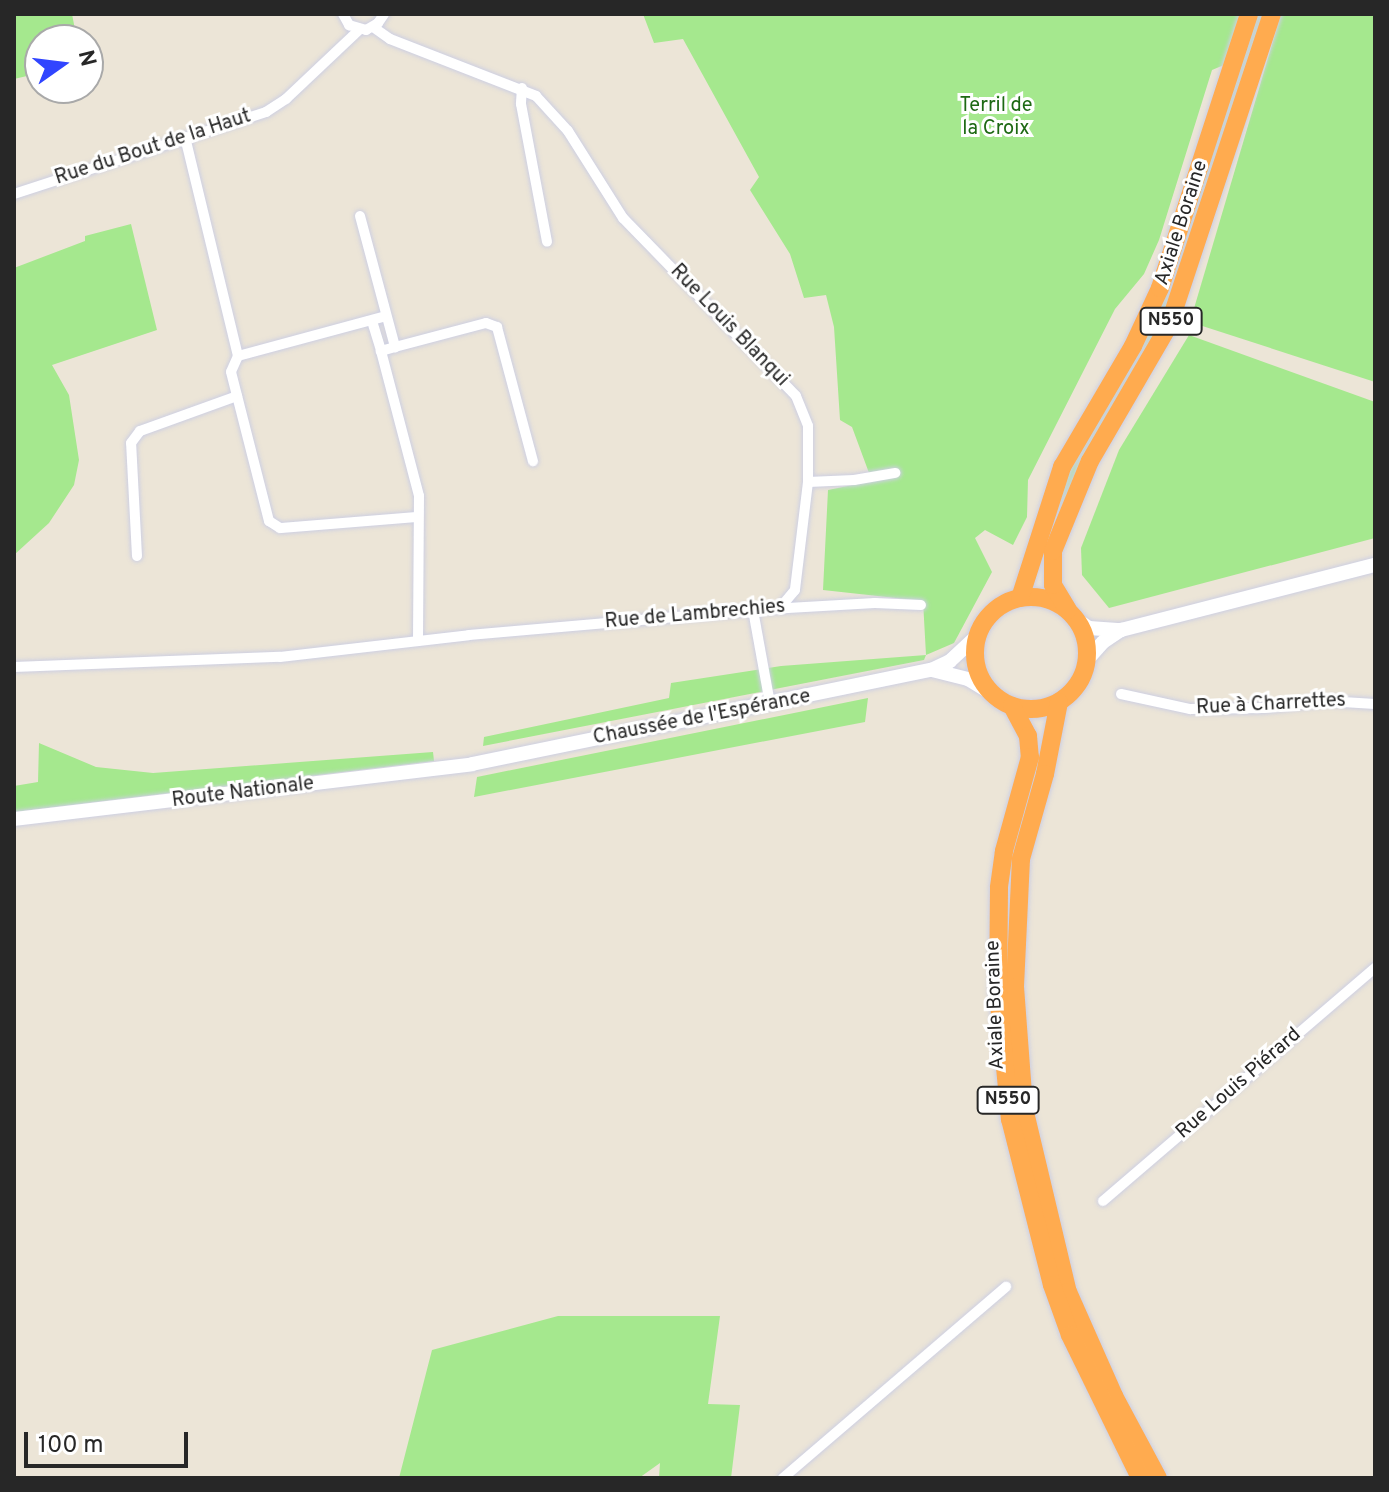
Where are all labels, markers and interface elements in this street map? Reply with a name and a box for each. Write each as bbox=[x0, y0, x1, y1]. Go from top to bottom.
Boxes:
north arrow bbox=[24, 24, 104, 104]
text: N bbox=[71, 48, 101, 69]
park label: Terril de la Croix bbox=[959, 94, 1033, 141]
street label: Rue du Bout de la Haut bbox=[52, 105, 254, 191]
street label: Axiale Boraine bbox=[1151, 158, 1213, 288]
street label: Rue Louis Blanqui bbox=[665, 260, 793, 392]
road number: N550 bbox=[1139, 307, 1203, 335]
street label: Rue de Lambrechies bbox=[604, 595, 786, 635]
street label: Chaussée de l'Espérance bbox=[591, 685, 813, 751]
street label: Rue à Charrettes bbox=[1195, 689, 1347, 721]
street label: Route Nationale bbox=[171, 772, 315, 814]
street label: Axiale Boraine bbox=[982, 940, 1010, 1070]
street label: Rue Louis Piérard bbox=[1172, 1023, 1306, 1145]
road number: N550 bbox=[976, 1086, 1040, 1114]
scale bar bbox=[28, 1416, 192, 1466]
text: 100 m bbox=[38, 1431, 104, 1461]

